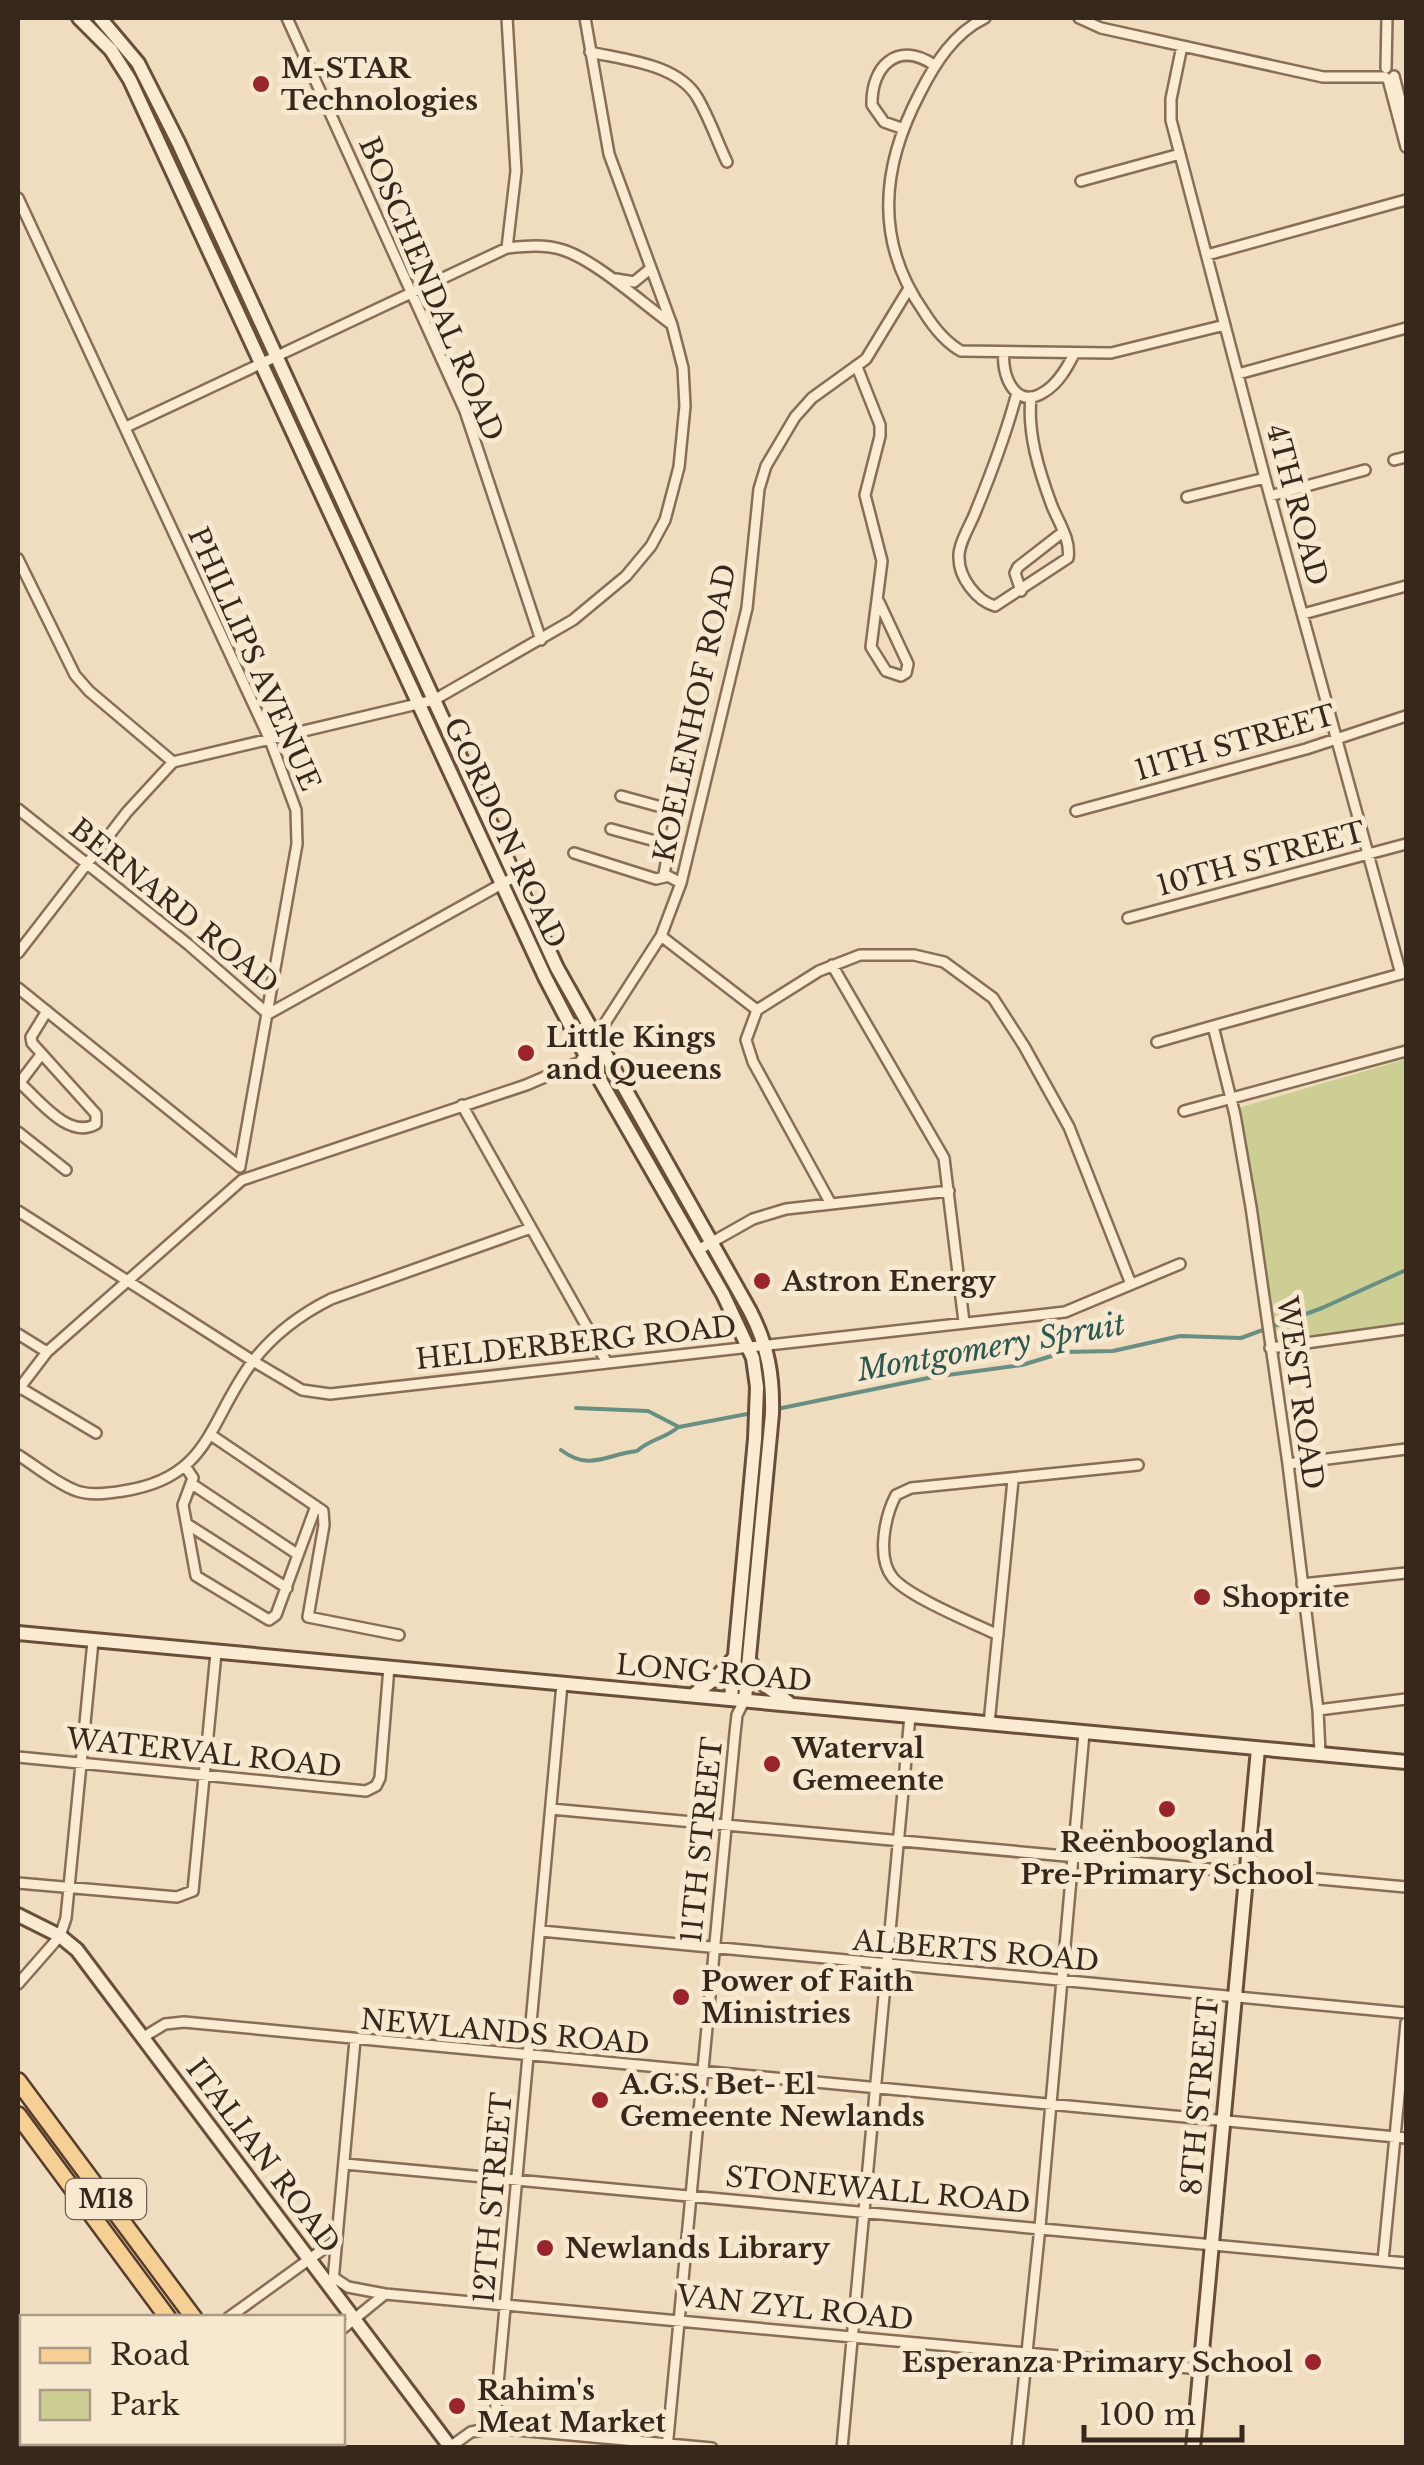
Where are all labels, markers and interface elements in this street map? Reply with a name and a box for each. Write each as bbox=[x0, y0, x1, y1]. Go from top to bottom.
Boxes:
place label: M-STAR Technologies bbox=[281, 51, 478, 118]
marker: M-STAR Technologies bbox=[250, 73, 272, 95]
street label: BOSCHENDAL ROAD bbox=[351, 132, 511, 446]
street label: 4TH ROAD bbox=[1259, 420, 1335, 590]
street label: PHILLIPS AVENUE bbox=[180, 522, 328, 796]
street label: KOELENHOF ROAD bbox=[646, 561, 744, 865]
street label: 11TH STREET bbox=[1131, 698, 1340, 788]
street label: GORDON ROAD bbox=[436, 712, 574, 954]
street label: BERNARD ROAD bbox=[62, 811, 286, 1001]
street label: 10TH STREET bbox=[1153, 814, 1370, 904]
place label: Little Kings and Queens bbox=[546, 1020, 722, 1087]
marker: Little Kings and Queens bbox=[515, 1042, 537, 1064]
place label: Astron Energy bbox=[781, 1264, 997, 1299]
marker: Astron Energy bbox=[751, 1270, 773, 1292]
street label: WEST ROAD bbox=[1269, 1293, 1331, 1492]
water label: Montgomery Spruit bbox=[853, 1305, 1128, 1389]
street label: HELDERBERG ROAD bbox=[414, 1309, 738, 1377]
place label: Shoprite bbox=[1222, 1580, 1350, 1615]
marker: Shoprite bbox=[1191, 1586, 1213, 1608]
street label: LONG ROAD bbox=[615, 1647, 813, 1699]
street label: WATERVAL ROAD bbox=[64, 1721, 343, 1785]
place label: Waterval Gemeente bbox=[791, 1731, 944, 1798]
street label: 11TH STREET bbox=[674, 1735, 730, 1945]
marker: Waterval Gemeente bbox=[761, 1753, 783, 1775]
marker: Reënboogland Pre-Primary School bbox=[1156, 1798, 1178, 1820]
place label: Reënboogland Pre-Primary School bbox=[1020, 1825, 1314, 1892]
street label: ALBERTS ROAD bbox=[850, 1923, 1101, 1979]
place label: Power of Faith Ministries bbox=[701, 1964, 914, 2031]
marker: Power of Faith Ministries bbox=[670, 1986, 692, 2008]
street label: 8TH STREET bbox=[1174, 1995, 1226, 2197]
street label: NEWLANDS ROAD bbox=[359, 2002, 651, 2062]
street label: ITALIAN ROAD bbox=[179, 2052, 347, 2260]
place label: A.G.S. Bet- El Gemeente Newlands bbox=[619, 2067, 925, 2134]
marker: A.G.S. Bet- El Gemeente Newlands bbox=[589, 2089, 611, 2111]
street label: 12TH STREET bbox=[466, 2091, 520, 2305]
street label: STONEWALL ROAD bbox=[724, 2159, 1032, 2221]
road number: M18 bbox=[66, 2179, 146, 2219]
place label: Newlands Library bbox=[565, 2231, 831, 2266]
marker: Newlands Library bbox=[534, 2237, 556, 2259]
street label: VAN ZYL ROAD bbox=[674, 2278, 915, 2338]
legend bbox=[20, 2315, 345, 2445]
text: Road bbox=[110, 2336, 190, 2373]
place label: Esperanza Primary School bbox=[902, 2345, 1293, 2380]
marker: Esperanza Primary School bbox=[1302, 2351, 1324, 2373]
place label: Rahim's Meat Market bbox=[477, 2373, 666, 2440]
scale bar bbox=[1084, 2380, 1242, 2442]
text: Park bbox=[110, 2386, 180, 2423]
marker: Rahim's Meat Market bbox=[446, 2395, 468, 2417]
text: 100 m bbox=[1099, 2396, 1196, 2433]

